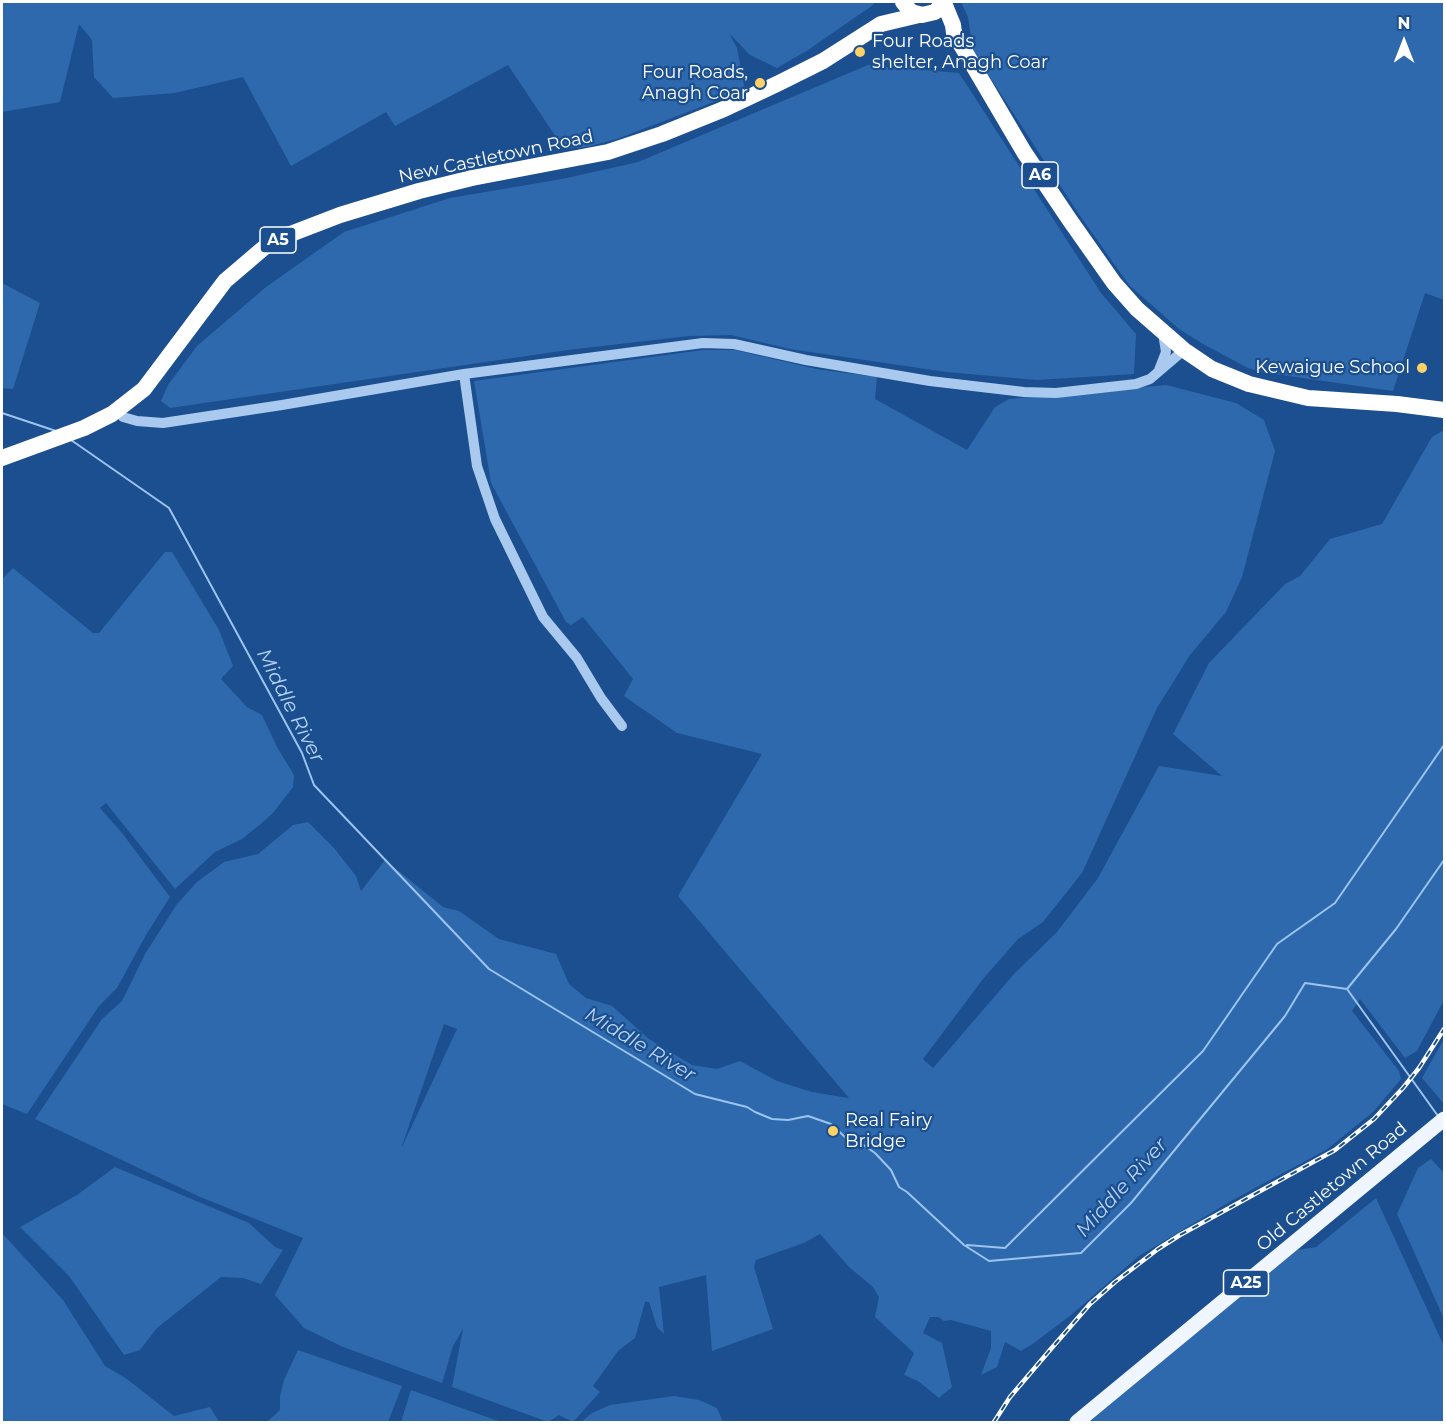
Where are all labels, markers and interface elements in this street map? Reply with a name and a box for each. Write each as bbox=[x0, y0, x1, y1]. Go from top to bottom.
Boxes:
north arrow bbox=[1374, 12, 1434, 72]
text: N bbox=[1398, 14, 1410, 33]
place label: Four Roads shelter, Anagh Coar bbox=[872, 31, 1048, 74]
marker: Four Roads shelter, Anagh Coar bbox=[853, 45, 867, 59]
place label: Four Roads, Anagh Coar bbox=[642, 62, 748, 104]
marker: Four Roads, Anagh Coar bbox=[753, 76, 767, 90]
street label: New Castletown Road bbox=[397, 126, 595, 188]
road number: A6 bbox=[1022, 162, 1058, 188]
road number: A5 bbox=[260, 227, 296, 253]
place label: Kewaigue School bbox=[1255, 357, 1410, 379]
marker: Kewaigue School bbox=[1415, 361, 1429, 375]
water label: Middle River bbox=[251, 645, 329, 767]
water label: Middle River bbox=[580, 1003, 700, 1087]
place label: Real Fairy Bridge bbox=[845, 1110, 932, 1152]
street label: Old Castletown Road bbox=[1252, 1118, 1412, 1256]
marker: Real Fairy Bridge bbox=[826, 1124, 840, 1138]
water label: Middle River bbox=[1071, 1134, 1173, 1242]
road number: A25 bbox=[1224, 1270, 1268, 1296]

